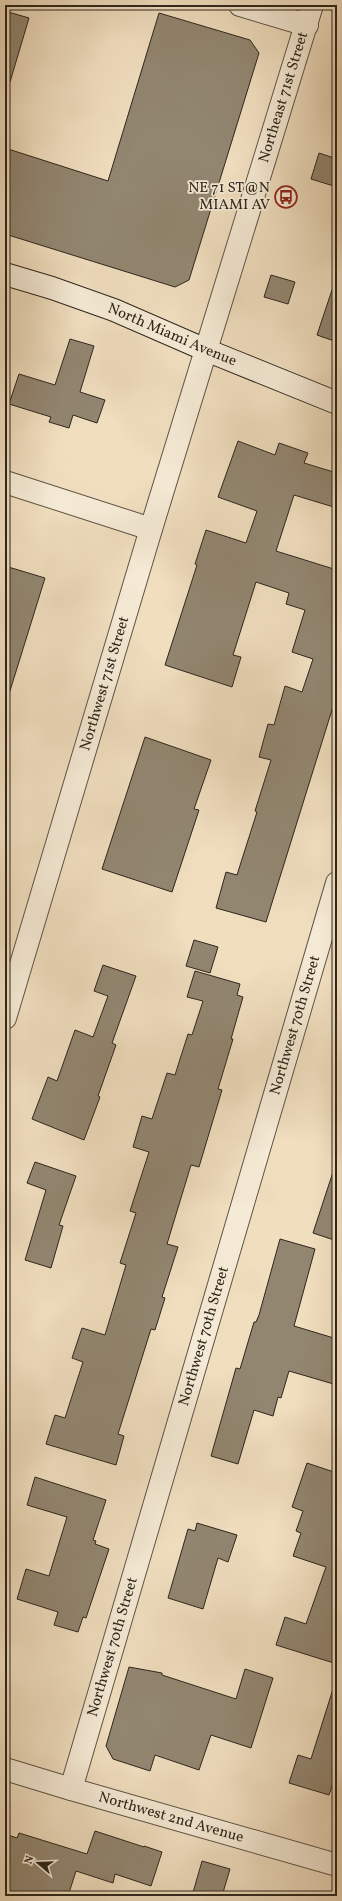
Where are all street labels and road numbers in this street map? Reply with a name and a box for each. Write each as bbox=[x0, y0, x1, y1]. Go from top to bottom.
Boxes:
street label: Northeast 71st Street bbox=[254, 29, 314, 165]
street label: North Miami Avenue bbox=[105, 298, 240, 372]
street label: Northwest 71st Street bbox=[75, 614, 135, 753]
street label: Northwest 70th Street bbox=[265, 953, 326, 1098]
street label: Northwest 70th Street bbox=[174, 1264, 234, 1408]
street label: Northwest 70th Street bbox=[82, 1575, 143, 1719]
street label: Northwest 2nd Avenue bbox=[96, 1787, 246, 1848]

